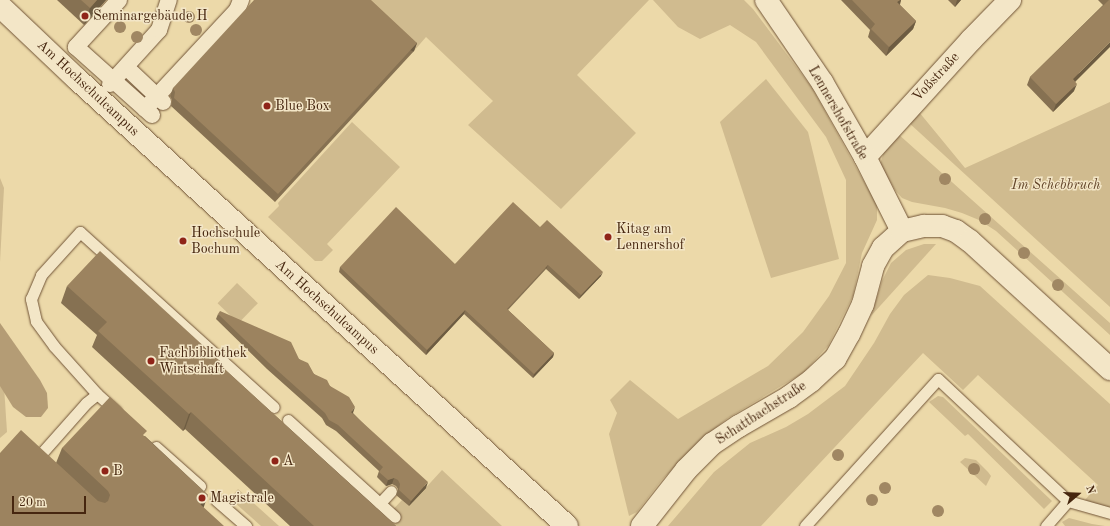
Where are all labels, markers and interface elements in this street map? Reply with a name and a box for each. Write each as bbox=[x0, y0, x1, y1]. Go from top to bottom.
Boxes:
place label: Seminargebäude H bbox=[93, 8, 207, 24]
marker: Seminargebäude H bbox=[80, 11, 90, 21]
street label: Am Hochschulcampus bbox=[33, 36, 143, 140]
street label: Voßstraße bbox=[909, 49, 963, 105]
street label: Lennershofstraße bbox=[804, 63, 872, 163]
place label: Blue Box bbox=[275, 98, 330, 114]
marker: Blue Box bbox=[262, 101, 272, 111]
park label: Im Schebbruch bbox=[1012, 177, 1100, 193]
place label: Kitag am Lennershof bbox=[616, 221, 684, 254]
place label: Hochschule Bochum bbox=[191, 225, 260, 258]
marker: Kitag am Lennershof bbox=[603, 232, 613, 242]
marker: Hochschule Bochum bbox=[178, 236, 188, 246]
street label: Am Hochschulcampus bbox=[272, 256, 382, 358]
place label: Fachbibliothek Wirtschaft bbox=[159, 345, 247, 378]
marker: Fachbibliothek Wirtschaft bbox=[146, 356, 156, 366]
street label: Schattbachstraße bbox=[713, 378, 809, 448]
place label: A bbox=[283, 453, 294, 469]
marker: A bbox=[270, 456, 280, 466]
place label: B bbox=[113, 463, 123, 479]
marker: B bbox=[100, 466, 110, 476]
north arrow bbox=[1058, 474, 1098, 514]
text: N bbox=[1083, 484, 1096, 496]
scale bar bbox=[14, 488, 88, 514]
place label: Magistrale bbox=[210, 490, 274, 506]
marker: Magistrale bbox=[197, 493, 207, 503]
text: 20 m bbox=[19, 497, 46, 509]

